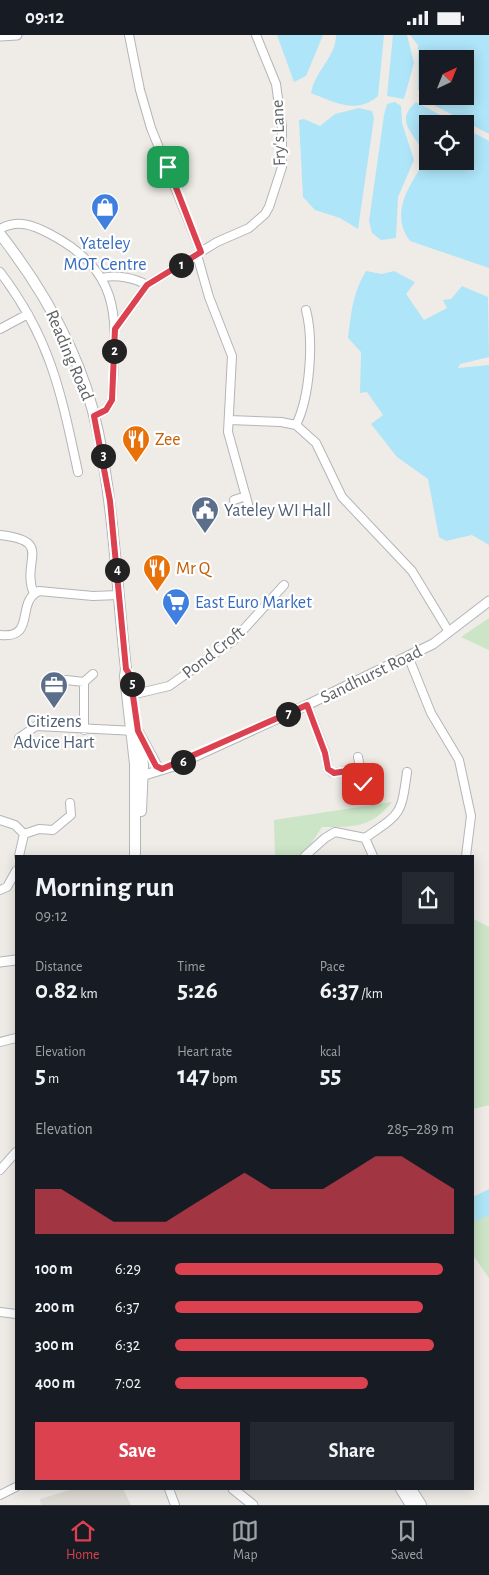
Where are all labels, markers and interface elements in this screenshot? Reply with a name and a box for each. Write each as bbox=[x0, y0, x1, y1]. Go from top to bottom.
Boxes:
text: 09:12 bbox=[25, 8, 64, 27]
north arrow bbox=[419, 50, 474, 105]
map controls bbox=[419, 50, 474, 170]
street label: Fry's Lane bbox=[269, 99, 289, 167]
button: locate bbox=[419, 115, 474, 170]
pin bbox=[147, 146, 189, 188]
icon: arrive bbox=[154, 153, 182, 181]
shop icon: Yateley MOT Centre bbox=[90, 192, 120, 231]
place label: Yateley MOT Centre bbox=[63, 235, 147, 274]
pin: 1 bbox=[168, 253, 194, 277]
text: 1 bbox=[179, 258, 184, 272]
street label: Reading Road bbox=[42, 307, 96, 403]
pin: 2 bbox=[102, 339, 126, 363]
text: 2 bbox=[111, 344, 118, 358]
restaurant icon: Zee bbox=[121, 424, 151, 463]
place label: Zee bbox=[155, 431, 181, 449]
pin: 3 bbox=[90, 443, 116, 469]
text: 3 bbox=[100, 449, 107, 463]
public building icon: Yateley WI Hall bbox=[190, 495, 220, 534]
place label: Yateley WI Hall bbox=[224, 502, 331, 520]
restaurant icon: Mr Q bbox=[142, 553, 172, 592]
pin: 4 bbox=[104, 557, 130, 583]
place label: Mr Q bbox=[176, 560, 213, 578]
text: 4 bbox=[114, 563, 121, 577]
supermarket icon: East Euro Market bbox=[161, 587, 191, 626]
place label: East Euro Market bbox=[195, 594, 312, 612]
street label: Pond Croft bbox=[179, 623, 248, 682]
street label: Sandhurst Road bbox=[318, 643, 425, 707]
office icon: Citizens Advice Hart bbox=[39, 670, 69, 709]
pin: 5 bbox=[120, 671, 144, 697]
text: 5 bbox=[129, 677, 136, 691]
pin: 7 bbox=[276, 701, 300, 727]
text: 7 bbox=[285, 707, 292, 721]
place label: Citizens Advice Hart bbox=[13, 713, 95, 752]
pin: 6 bbox=[170, 749, 196, 775]
text: 6 bbox=[180, 755, 187, 769]
pin bbox=[342, 763, 384, 805]
icon: check bbox=[349, 770, 377, 798]
button: share bbox=[402, 872, 454, 924]
text: Morning run bbox=[35, 874, 175, 902]
text: 09:12 bbox=[35, 908, 67, 924]
text: Distance bbox=[35, 960, 82, 974]
text: Time bbox=[177, 960, 205, 974]
text: Pace bbox=[320, 960, 345, 974]
text: 0.82 bbox=[35, 978, 78, 1003]
text: 5:26 bbox=[177, 978, 218, 1003]
text: 6:37 bbox=[320, 978, 359, 1003]
text: km bbox=[78, 987, 98, 1001]
text: /km bbox=[359, 987, 383, 1001]
text: Elevation bbox=[35, 1045, 86, 1059]
text: Heart rate bbox=[177, 1045, 232, 1059]
text: kcal bbox=[320, 1045, 341, 1059]
text: 5 bbox=[35, 1063, 46, 1088]
text: 147 bbox=[177, 1063, 210, 1088]
text: 55 bbox=[320, 1063, 341, 1088]
text: m bbox=[46, 1072, 59, 1086]
text: bpm bbox=[210, 1072, 237, 1086]
text: Elevation bbox=[35, 1121, 93, 1137]
text: 285–289 m bbox=[387, 1121, 454, 1137]
text: 100 m bbox=[35, 1261, 73, 1277]
text: 6:29 bbox=[115, 1261, 141, 1277]
text: 200 m bbox=[35, 1299, 75, 1315]
text: 6:37 bbox=[115, 1299, 139, 1315]
text: 300 m bbox=[35, 1337, 74, 1353]
text: 6:32 bbox=[115, 1337, 140, 1353]
text: 400 m bbox=[35, 1375, 75, 1391]
text: 7:02 bbox=[115, 1375, 141, 1391]
button: Save bbox=[35, 1422, 240, 1480]
button: Share bbox=[250, 1422, 454, 1480]
tab: Home bbox=[66, 1517, 100, 1564]
tab: Map bbox=[231, 1517, 259, 1564]
tab: Saved bbox=[391, 1517, 423, 1564]

